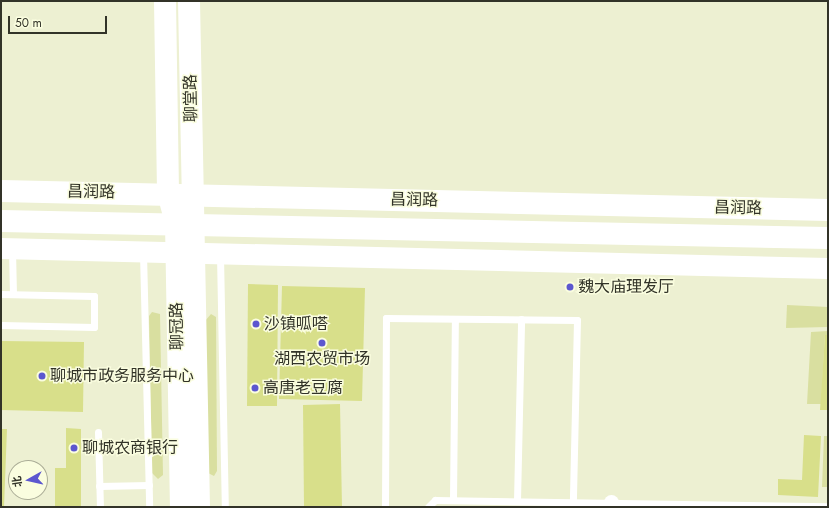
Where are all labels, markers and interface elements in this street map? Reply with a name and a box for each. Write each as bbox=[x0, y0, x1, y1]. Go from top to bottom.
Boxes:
scale bar bbox=[10, 8, 109, 34]
text: 50 m bbox=[15, 14, 42, 32]
street label: 聊堂路 bbox=[181, 74, 201, 122]
street label: 昌润路 bbox=[67, 182, 115, 202]
street label: 昌润路 bbox=[390, 190, 438, 210]
street label: 昌润路 bbox=[714, 198, 762, 218]
place label: 魏大庙理发厅 bbox=[578, 277, 674, 297]
marker: 魏大庙理发厅 bbox=[565, 282, 575, 292]
street label: 聊冠路 bbox=[167, 302, 187, 350]
place label: 沙镇呱嗒 bbox=[264, 314, 328, 334]
marker: 沙镇呱嗒 bbox=[251, 319, 261, 329]
marker: 湖西农贸市场 bbox=[317, 338, 327, 348]
place label: 湖西农贸市场 bbox=[274, 349, 370, 369]
place label: 聊城市政务服务中心 bbox=[50, 366, 194, 386]
marker: 聊城市政务服务中心 bbox=[37, 371, 47, 381]
place label: 高唐老豆腐 bbox=[263, 378, 343, 398]
marker: 高唐老豆腐 bbox=[250, 383, 260, 393]
place label: 聊城农商银行 bbox=[82, 438, 178, 458]
marker: 聊城农商银行 bbox=[69, 443, 79, 453]
north arrow bbox=[8, 460, 48, 500]
text: 北 bbox=[8, 475, 26, 488]

